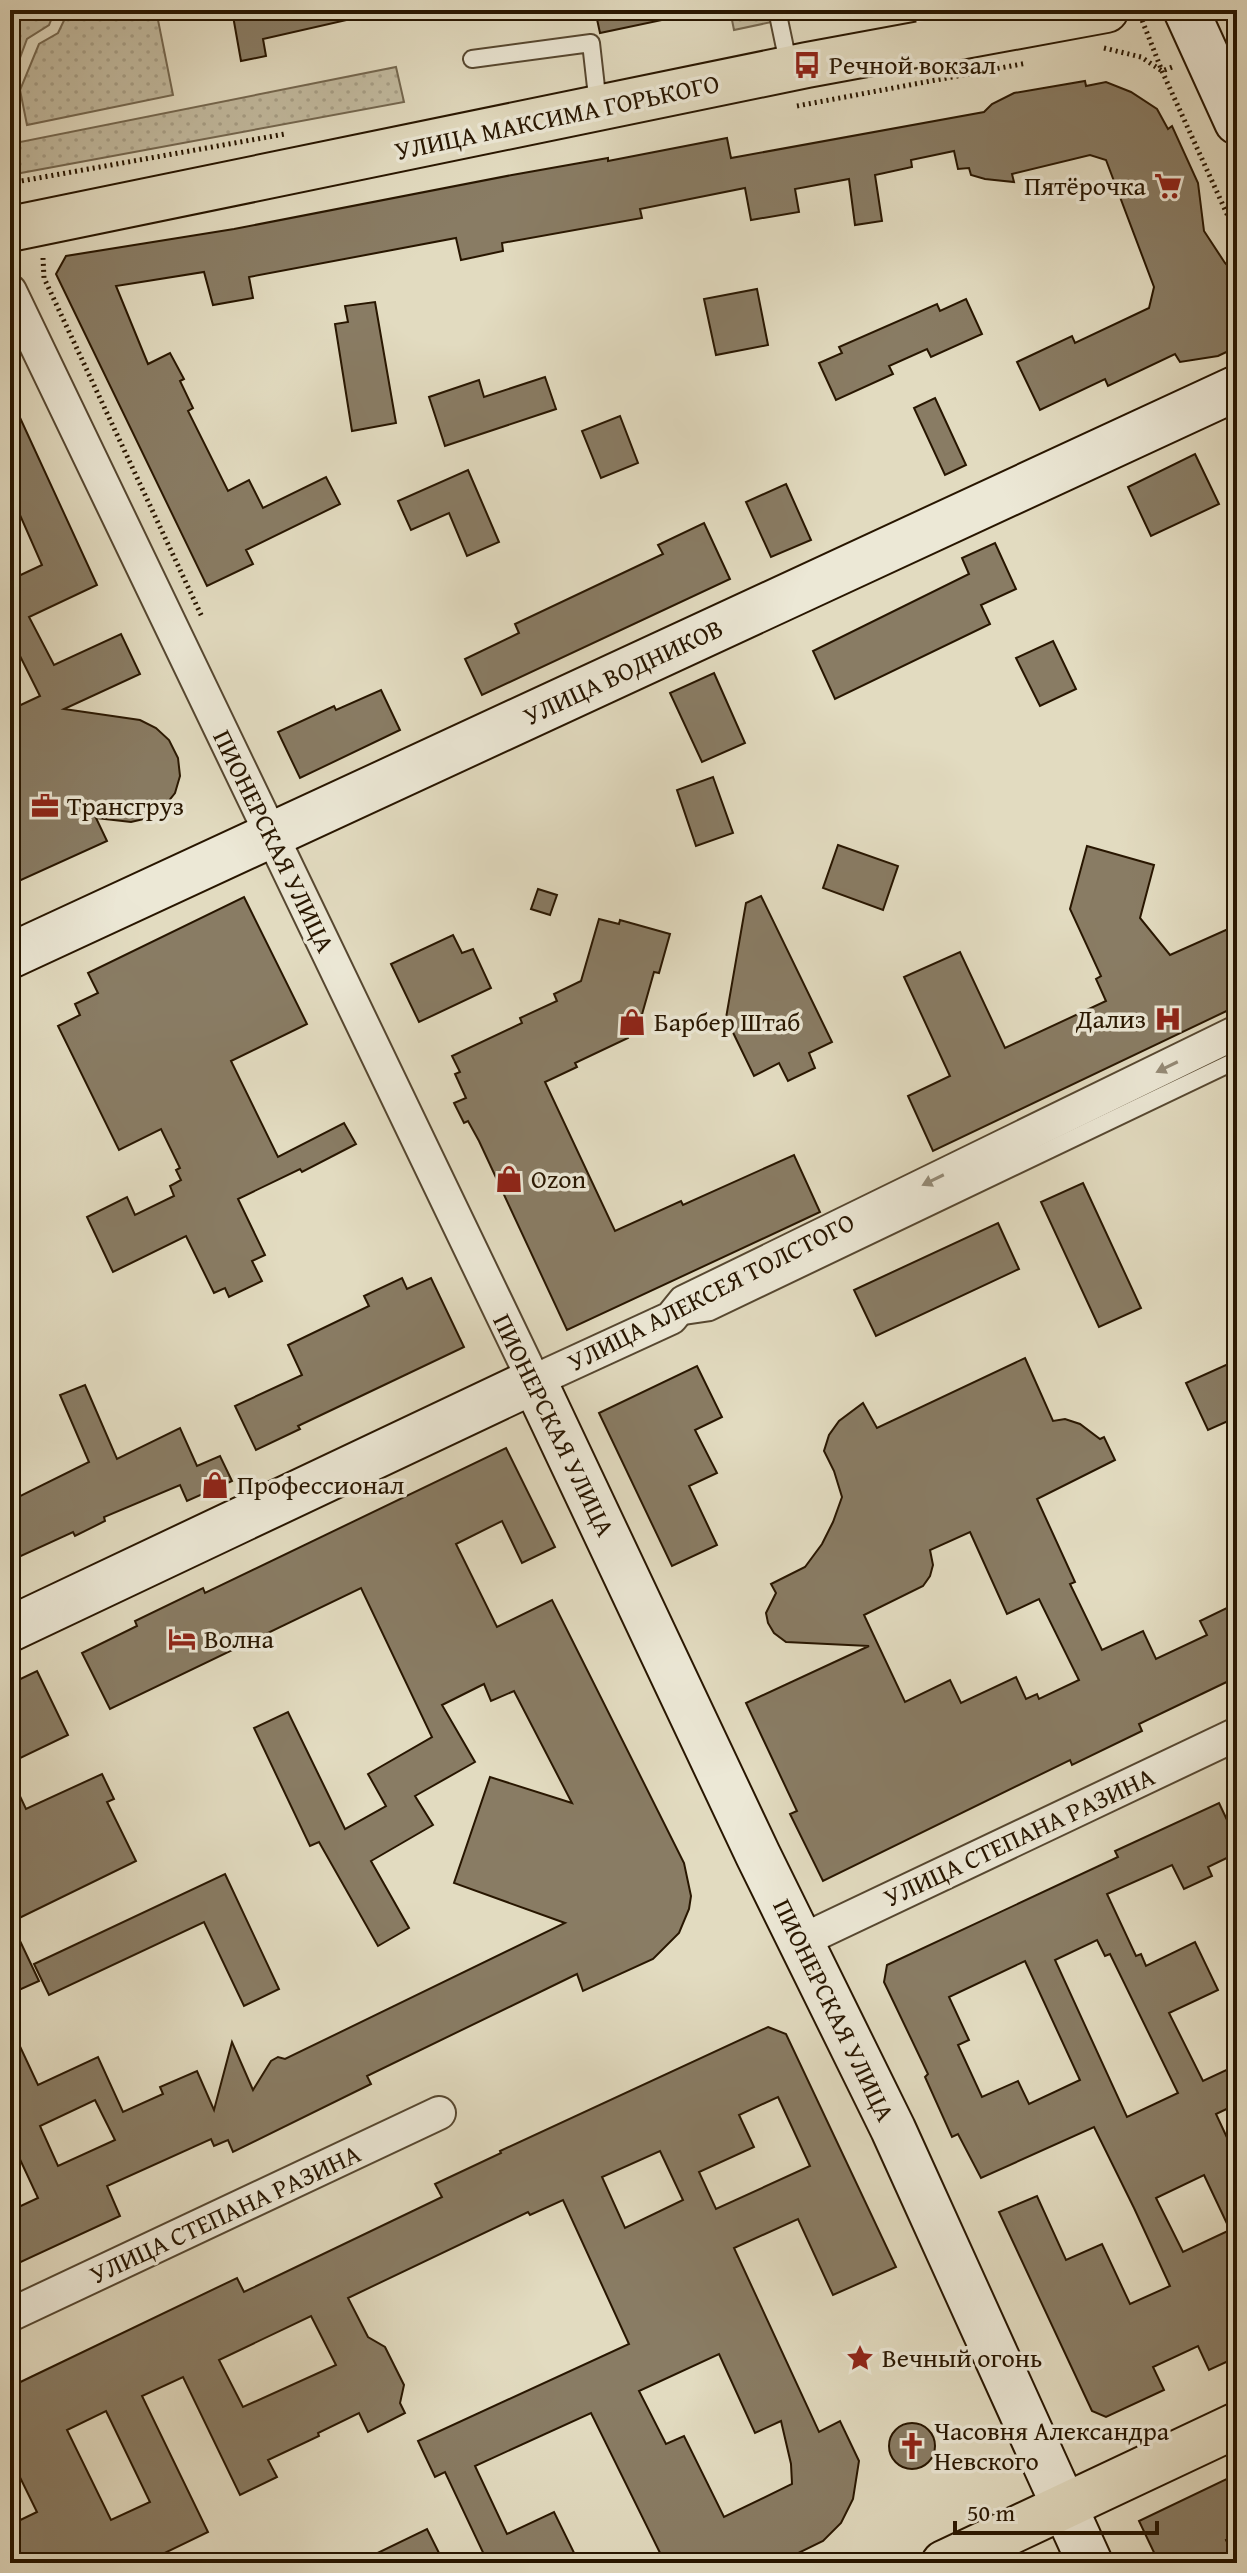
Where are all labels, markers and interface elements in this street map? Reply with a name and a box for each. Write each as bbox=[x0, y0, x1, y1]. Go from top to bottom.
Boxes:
place label: Речной вокзал bbox=[829, 45, 996, 84]
bus stop icon: Речной вокзал bbox=[792, 50, 822, 80]
street label: УЛИЦА МАКСИМА ГОРЬКОГО bbox=[391, 63, 723, 170]
place label: Пятёрочка bbox=[1024, 166, 1147, 205]
supermarket icon: Пятёрочка bbox=[1153, 171, 1183, 201]
street label: УЛИЦА ВОДНИКОВ bbox=[516, 608, 729, 735]
street label: ПИОНЕРСКАЯ УЛИЦА bbox=[204, 723, 345, 959]
place label: Трансгруз bbox=[67, 786, 184, 825]
office icon: Трансгруз bbox=[30, 791, 60, 821]
place label: Дализ bbox=[1075, 999, 1146, 1038]
place label: Барбер Штаб bbox=[654, 1002, 800, 1041]
hospital icon: Дализ bbox=[1153, 1004, 1183, 1034]
shop icon: Барбер Штаб bbox=[617, 1007, 647, 1037]
one-way arrow bbox=[1155, 1060, 1178, 1073]
place label: Ozon bbox=[531, 1159, 586, 1198]
shop icon: Ozon bbox=[494, 1164, 524, 1194]
one-way arrow bbox=[921, 1173, 945, 1187]
street label: УЛИЦА АЛЕКСЕЯ ТОЛСТОГО bbox=[560, 1202, 861, 1381]
street label: ПИОНЕРСКАЯ УЛИЦА bbox=[484, 1307, 625, 1543]
place label: Профессионал bbox=[237, 1465, 404, 1504]
shop icon: Профессионал bbox=[200, 1470, 230, 1500]
place label: Волна bbox=[204, 1619, 274, 1658]
hotel icon: Волна bbox=[167, 1624, 197, 1654]
street label: УЛИЦА СТЕПАНА РАЗИНА bbox=[877, 1756, 1161, 1917]
street label: ПИОНЕРСКАЯ УЛИЦА bbox=[764, 1892, 905, 2128]
street label: УЛИЦА СТЕПАНА РАЗИНА bbox=[83, 2133, 367, 2294]
place label: Вечный огонь bbox=[882, 2338, 1042, 2377]
place icon: Вечный огонь bbox=[845, 2343, 875, 2373]
place label: Часовня Александра Невского bbox=[934, 2411, 1170, 2480]
church icon: Часовня Александра Невского bbox=[897, 2431, 927, 2461]
scale bar bbox=[955, 2485, 1157, 2535]
text: 50 m bbox=[967, 2495, 1015, 2530]

